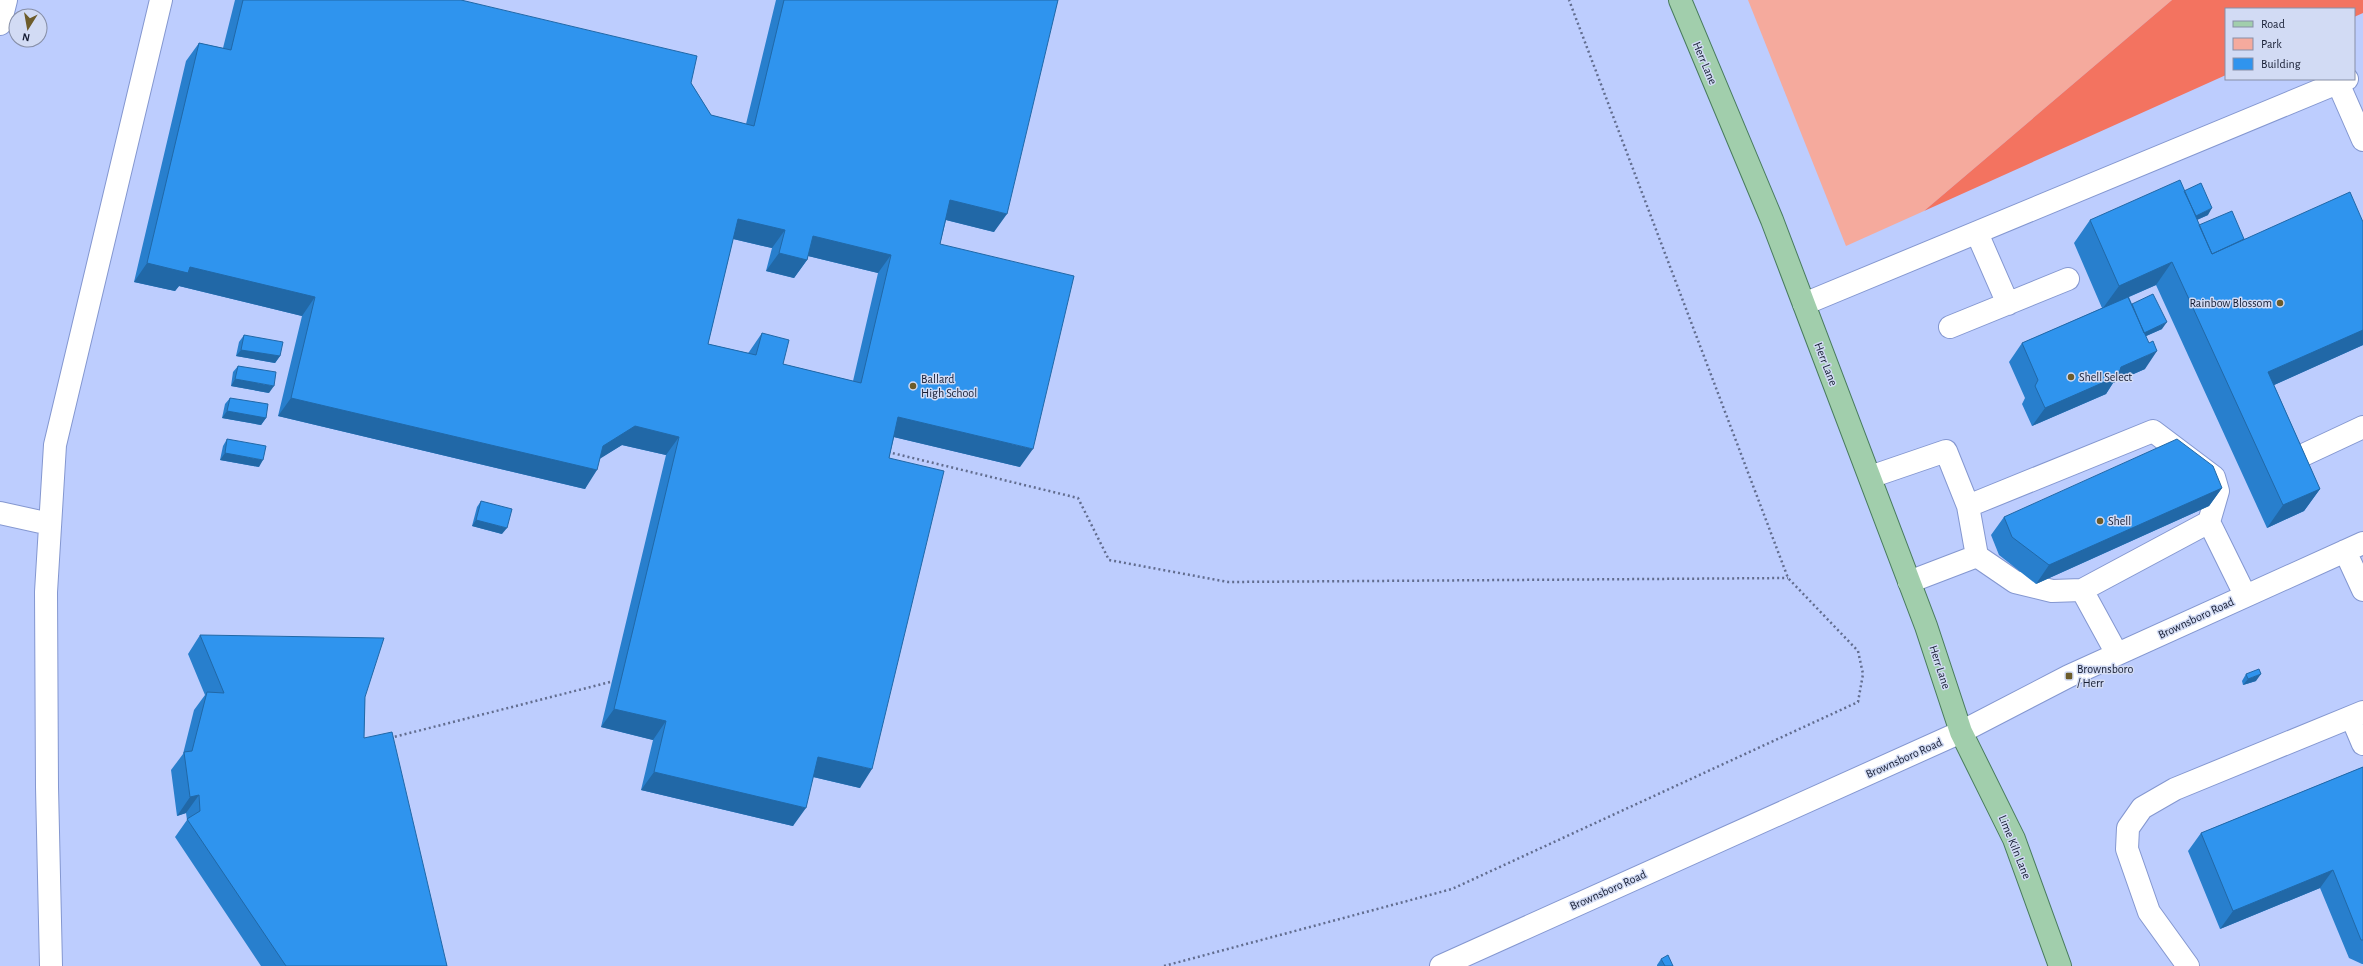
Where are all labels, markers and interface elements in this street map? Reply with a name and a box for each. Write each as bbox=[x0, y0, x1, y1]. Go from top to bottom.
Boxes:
north arrow bbox=[8, 8, 48, 48]
legend bbox=[2225, 8, 2355, 80]
text: Road bbox=[2261, 18, 2285, 30]
text: N bbox=[21, 31, 31, 43]
text: Park bbox=[2261, 38, 2282, 50]
street label: Herr Lane bbox=[1691, 40, 1719, 86]
text: Building bbox=[2261, 58, 2301, 70]
place label: Rainbow Blossom bbox=[2189, 297, 2272, 309]
marker: Rainbow Blossom bbox=[2275, 298, 2285, 308]
street label: Herr Lane bbox=[1812, 341, 1840, 387]
place label: Shell Select bbox=[2079, 371, 2132, 383]
marker: Shell Select bbox=[2066, 372, 2076, 382]
place label: Ballard High School bbox=[921, 373, 977, 399]
marker: Ballard High School bbox=[908, 381, 918, 391]
place label: Shell bbox=[2108, 515, 2131, 527]
marker: Shell bbox=[2095, 516, 2105, 526]
street label: Brownsboro Road bbox=[2156, 595, 2236, 641]
street label: Herr Lane bbox=[1927, 644, 1953, 690]
place label: Brownsboro / Herr bbox=[2077, 663, 2133, 689]
marker: Brownsboro / Herr bbox=[2064, 671, 2074, 681]
street label: Brownsboro Road bbox=[1864, 736, 1944, 780]
street label: Lime Kiln Lane bbox=[1997, 813, 2033, 881]
street label: Brownsboro Road bbox=[1568, 868, 1648, 912]

